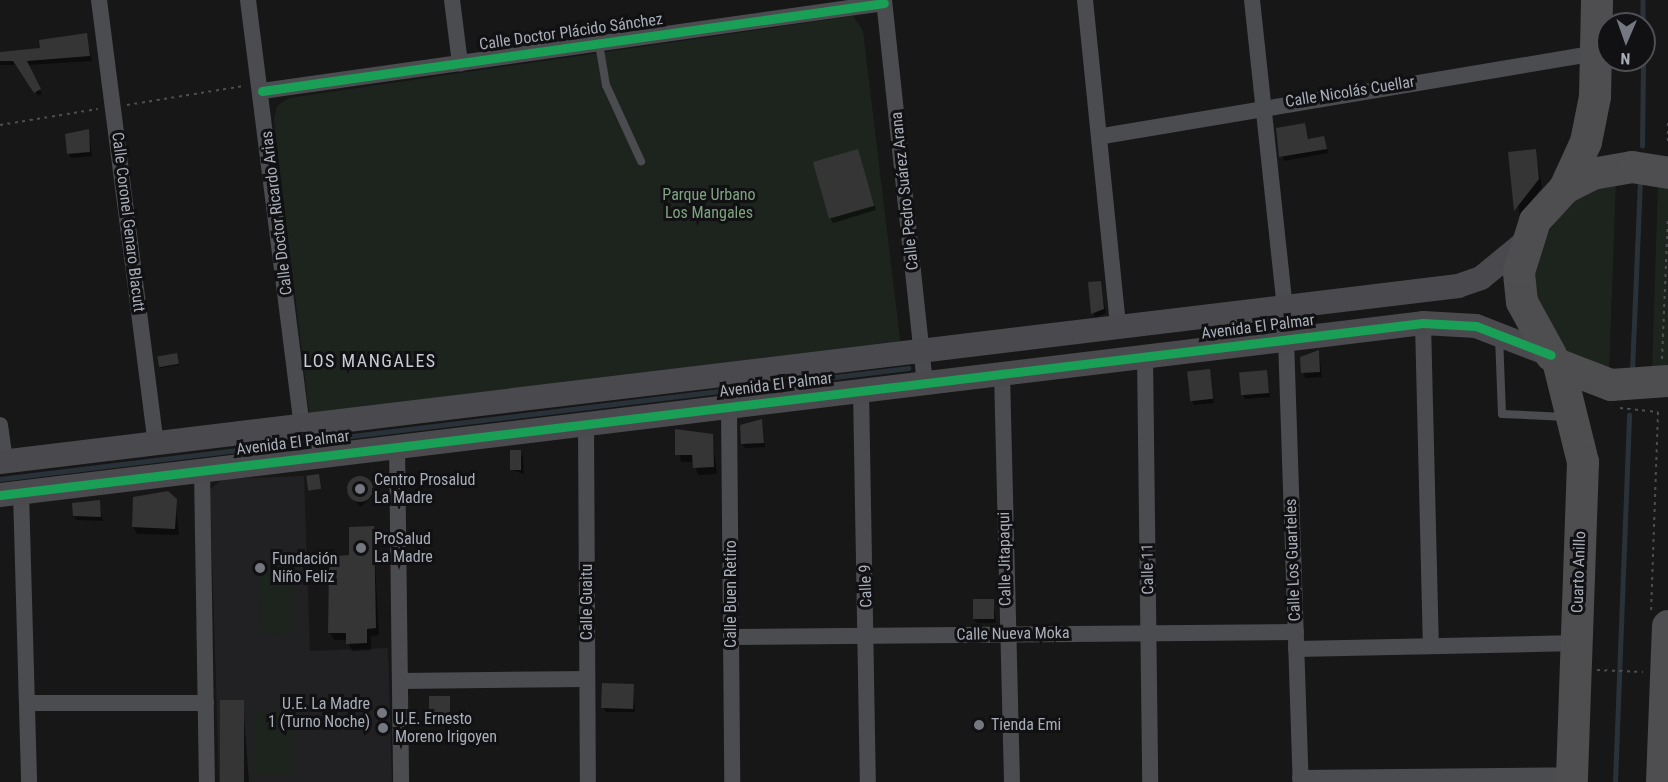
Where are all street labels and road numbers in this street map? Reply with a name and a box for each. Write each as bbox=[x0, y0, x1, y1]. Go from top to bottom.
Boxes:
street label: Calle Doctor Plácido Sánchez bbox=[478, 10, 664, 54]
street label: Calle Nicolás Cuellar bbox=[1284, 72, 1416, 112]
street label: Calle Pedro Suárez Arana bbox=[887, 111, 923, 271]
street label: Calle Doctor Ricardo Arias bbox=[257, 130, 297, 296]
street label: Calle Coronel Genaro Blacutt bbox=[107, 131, 149, 313]
street label: Avenida El Palmar bbox=[1200, 311, 1316, 343]
street label: Avenida El Palmar bbox=[718, 369, 834, 401]
street label: Avenida El Palmar bbox=[235, 427, 351, 459]
street label: Calle Los Guarteles bbox=[1281, 498, 1305, 622]
street label: Calle Jitapaqui bbox=[995, 512, 1015, 606]
street label: Cuarto Anillo bbox=[1568, 531, 1590, 613]
street label: Calle Buen Retiro bbox=[721, 540, 741, 648]
street label: Calle 11 bbox=[1138, 543, 1158, 595]
street label: Calle Guaitu bbox=[577, 564, 597, 640]
street label: Calle 9 bbox=[856, 564, 876, 608]
street label: Calle Nueva Moka bbox=[956, 623, 1070, 645]

